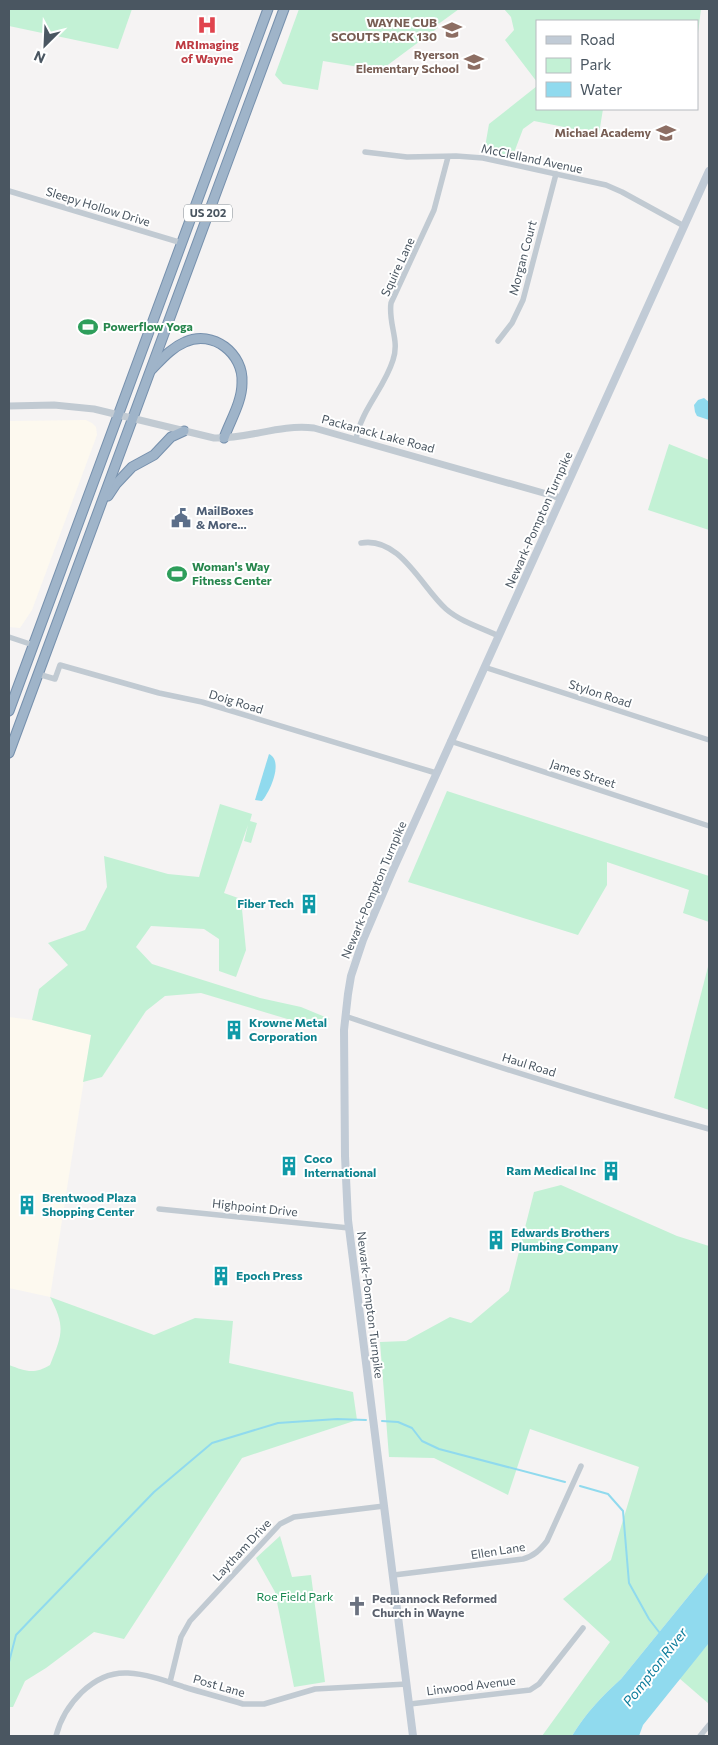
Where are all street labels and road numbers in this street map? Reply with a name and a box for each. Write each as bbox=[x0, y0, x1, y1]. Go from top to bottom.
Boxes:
street label: McClelland Avenue bbox=[480, 140, 584, 176]
street label: Sleepy Hollow Drive bbox=[44, 184, 152, 229]
road number: US 202 bbox=[184, 204, 232, 222]
street label: Morgan Court bbox=[505, 219, 539, 297]
street label: Squire Lane bbox=[377, 235, 417, 298]
street label: Packanack Lake Road bbox=[320, 411, 436, 455]
street label: Newark-Pompton Turnpike bbox=[502, 449, 575, 590]
street label: Stylon Road bbox=[567, 676, 634, 710]
street label: Doig Road bbox=[208, 686, 265, 716]
street label: James Street bbox=[548, 756, 618, 791]
street label: Newark-Pompton Turnpike bbox=[338, 819, 408, 960]
street label: Haul Road bbox=[501, 1049, 558, 1079]
street label: Highpoint Drive bbox=[212, 1196, 299, 1218]
street label: Newark-Pompton Turnpike bbox=[355, 1231, 387, 1379]
street label: Laytham Drive bbox=[209, 1516, 273, 1583]
street label: Ellen Lane bbox=[470, 1539, 526, 1561]
street label: Post Lane bbox=[192, 1671, 247, 1699]
street label: Linwood Avenue bbox=[426, 1673, 516, 1697]

